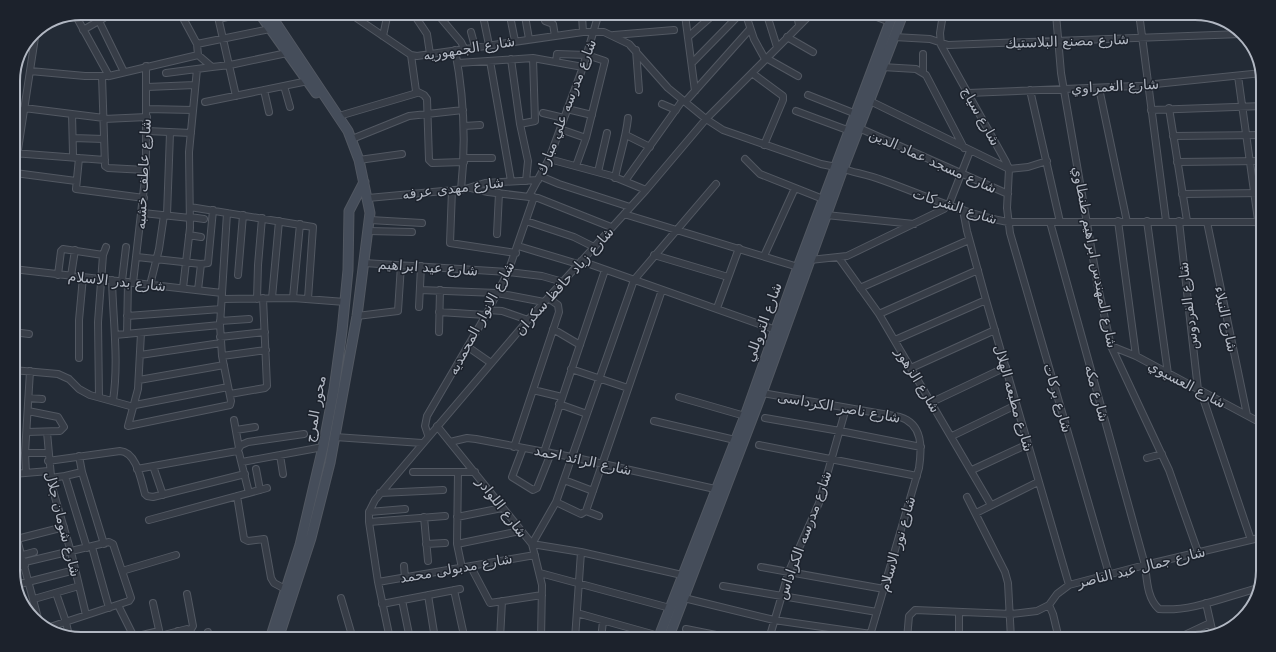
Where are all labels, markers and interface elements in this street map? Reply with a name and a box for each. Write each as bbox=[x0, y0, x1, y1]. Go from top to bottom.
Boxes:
street label: شارع مصنع البلاستيك bbox=[1005, 31, 1129, 52]
street label: شارع الجمهوريه bbox=[422, 33, 516, 64]
street label: شارع مدرسه علي مبارك bbox=[533, 37, 600, 178]
street label: شارع الغمراوي bbox=[1071, 76, 1159, 97]
street label: شارع سياج bbox=[957, 84, 1004, 149]
street label: شارع عاطف خشبه bbox=[132, 118, 155, 230]
street label: شارع مسجد عماد الدين bbox=[866, 126, 999, 197]
street label: شارع المهندس ابراهيم طنطاوي bbox=[1069, 165, 1121, 350]
street label: شارع مهدى عرفه bbox=[401, 174, 505, 203]
street label: شارع الشركات bbox=[910, 185, 999, 228]
street label: شارع زياد حافظ سكران bbox=[511, 224, 617, 339]
street label: شارع عيد ابراهيم bbox=[377, 256, 479, 279]
street label: شارع الانوار المحمديه bbox=[444, 259, 518, 378]
street label: شارع الفردوس bbox=[1175, 261, 1202, 351]
street label: شارع بدر الاسلام bbox=[67, 268, 167, 295]
street label: شارع التروللي bbox=[741, 280, 786, 364]
street label: شارع النبلاء bbox=[1210, 285, 1241, 354]
street label: شارع مطبعه الهلال bbox=[990, 343, 1037, 454]
street label: شارع الزهور bbox=[891, 344, 944, 416]
street label: شارع العسيوي bbox=[1145, 357, 1228, 412]
street label: شارع بركات bbox=[1040, 362, 1076, 435]
street label: شارع مكه bbox=[1081, 363, 1112, 423]
street label: محور المرج bbox=[301, 374, 330, 444]
street label: شارع ناصر الكرداسى bbox=[776, 388, 902, 427]
street label: شارع الرائد احمد bbox=[533, 442, 633, 479]
street label: شارع مدرسه الكراداس bbox=[773, 469, 836, 602]
street label: شارع شومان جلال bbox=[41, 470, 84, 579]
street label: شارع اللوادر bbox=[472, 473, 531, 541]
street label: شارع نور الاسلام bbox=[876, 494, 919, 594]
street label: شارع جمال عبد الناصر bbox=[1074, 543, 1207, 592]
street label: شارع مدبولى محمد bbox=[399, 550, 514, 587]

